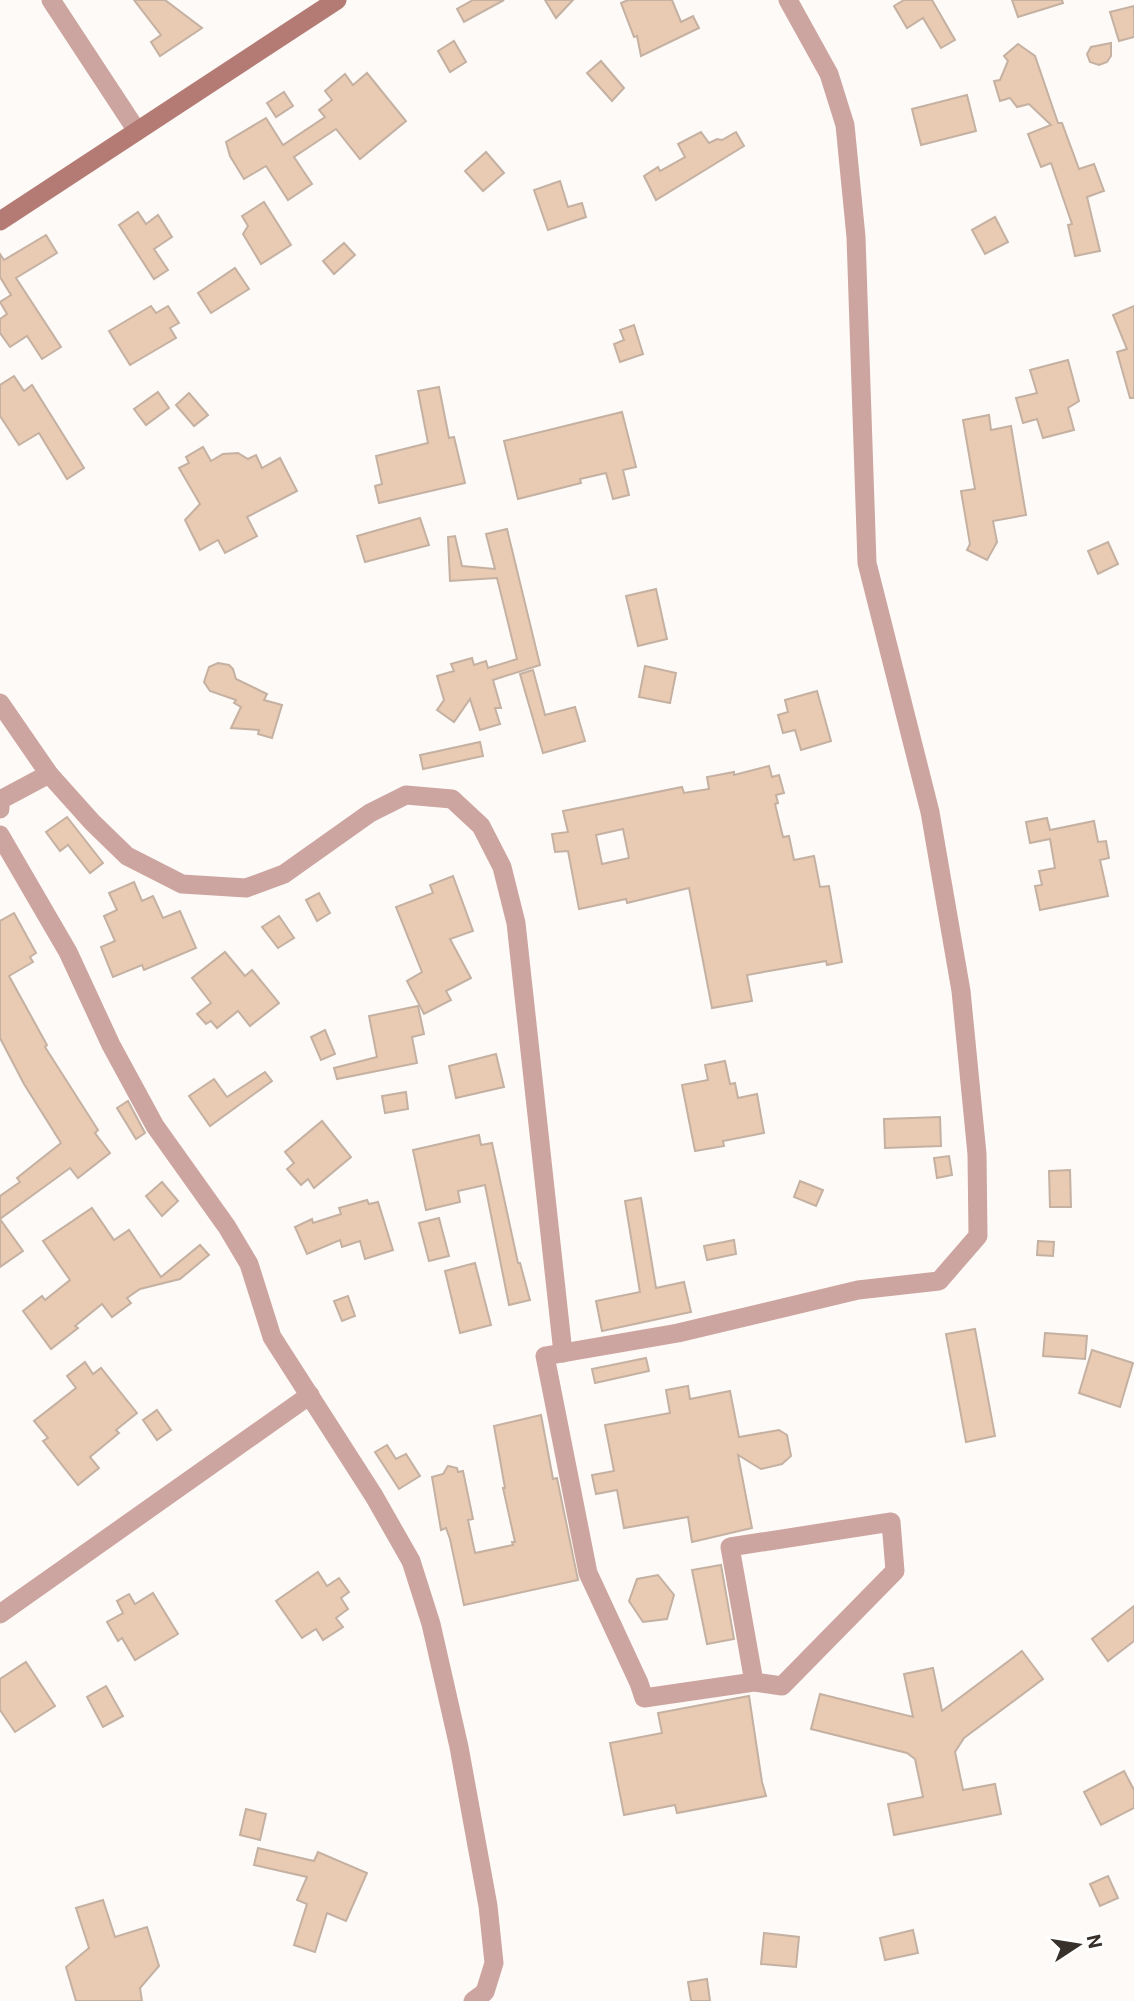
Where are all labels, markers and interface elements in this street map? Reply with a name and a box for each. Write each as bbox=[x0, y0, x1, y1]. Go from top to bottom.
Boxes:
north arrow bbox=[1043, 1910, 1113, 1980]
text: N bbox=[1081, 1933, 1107, 1951]

